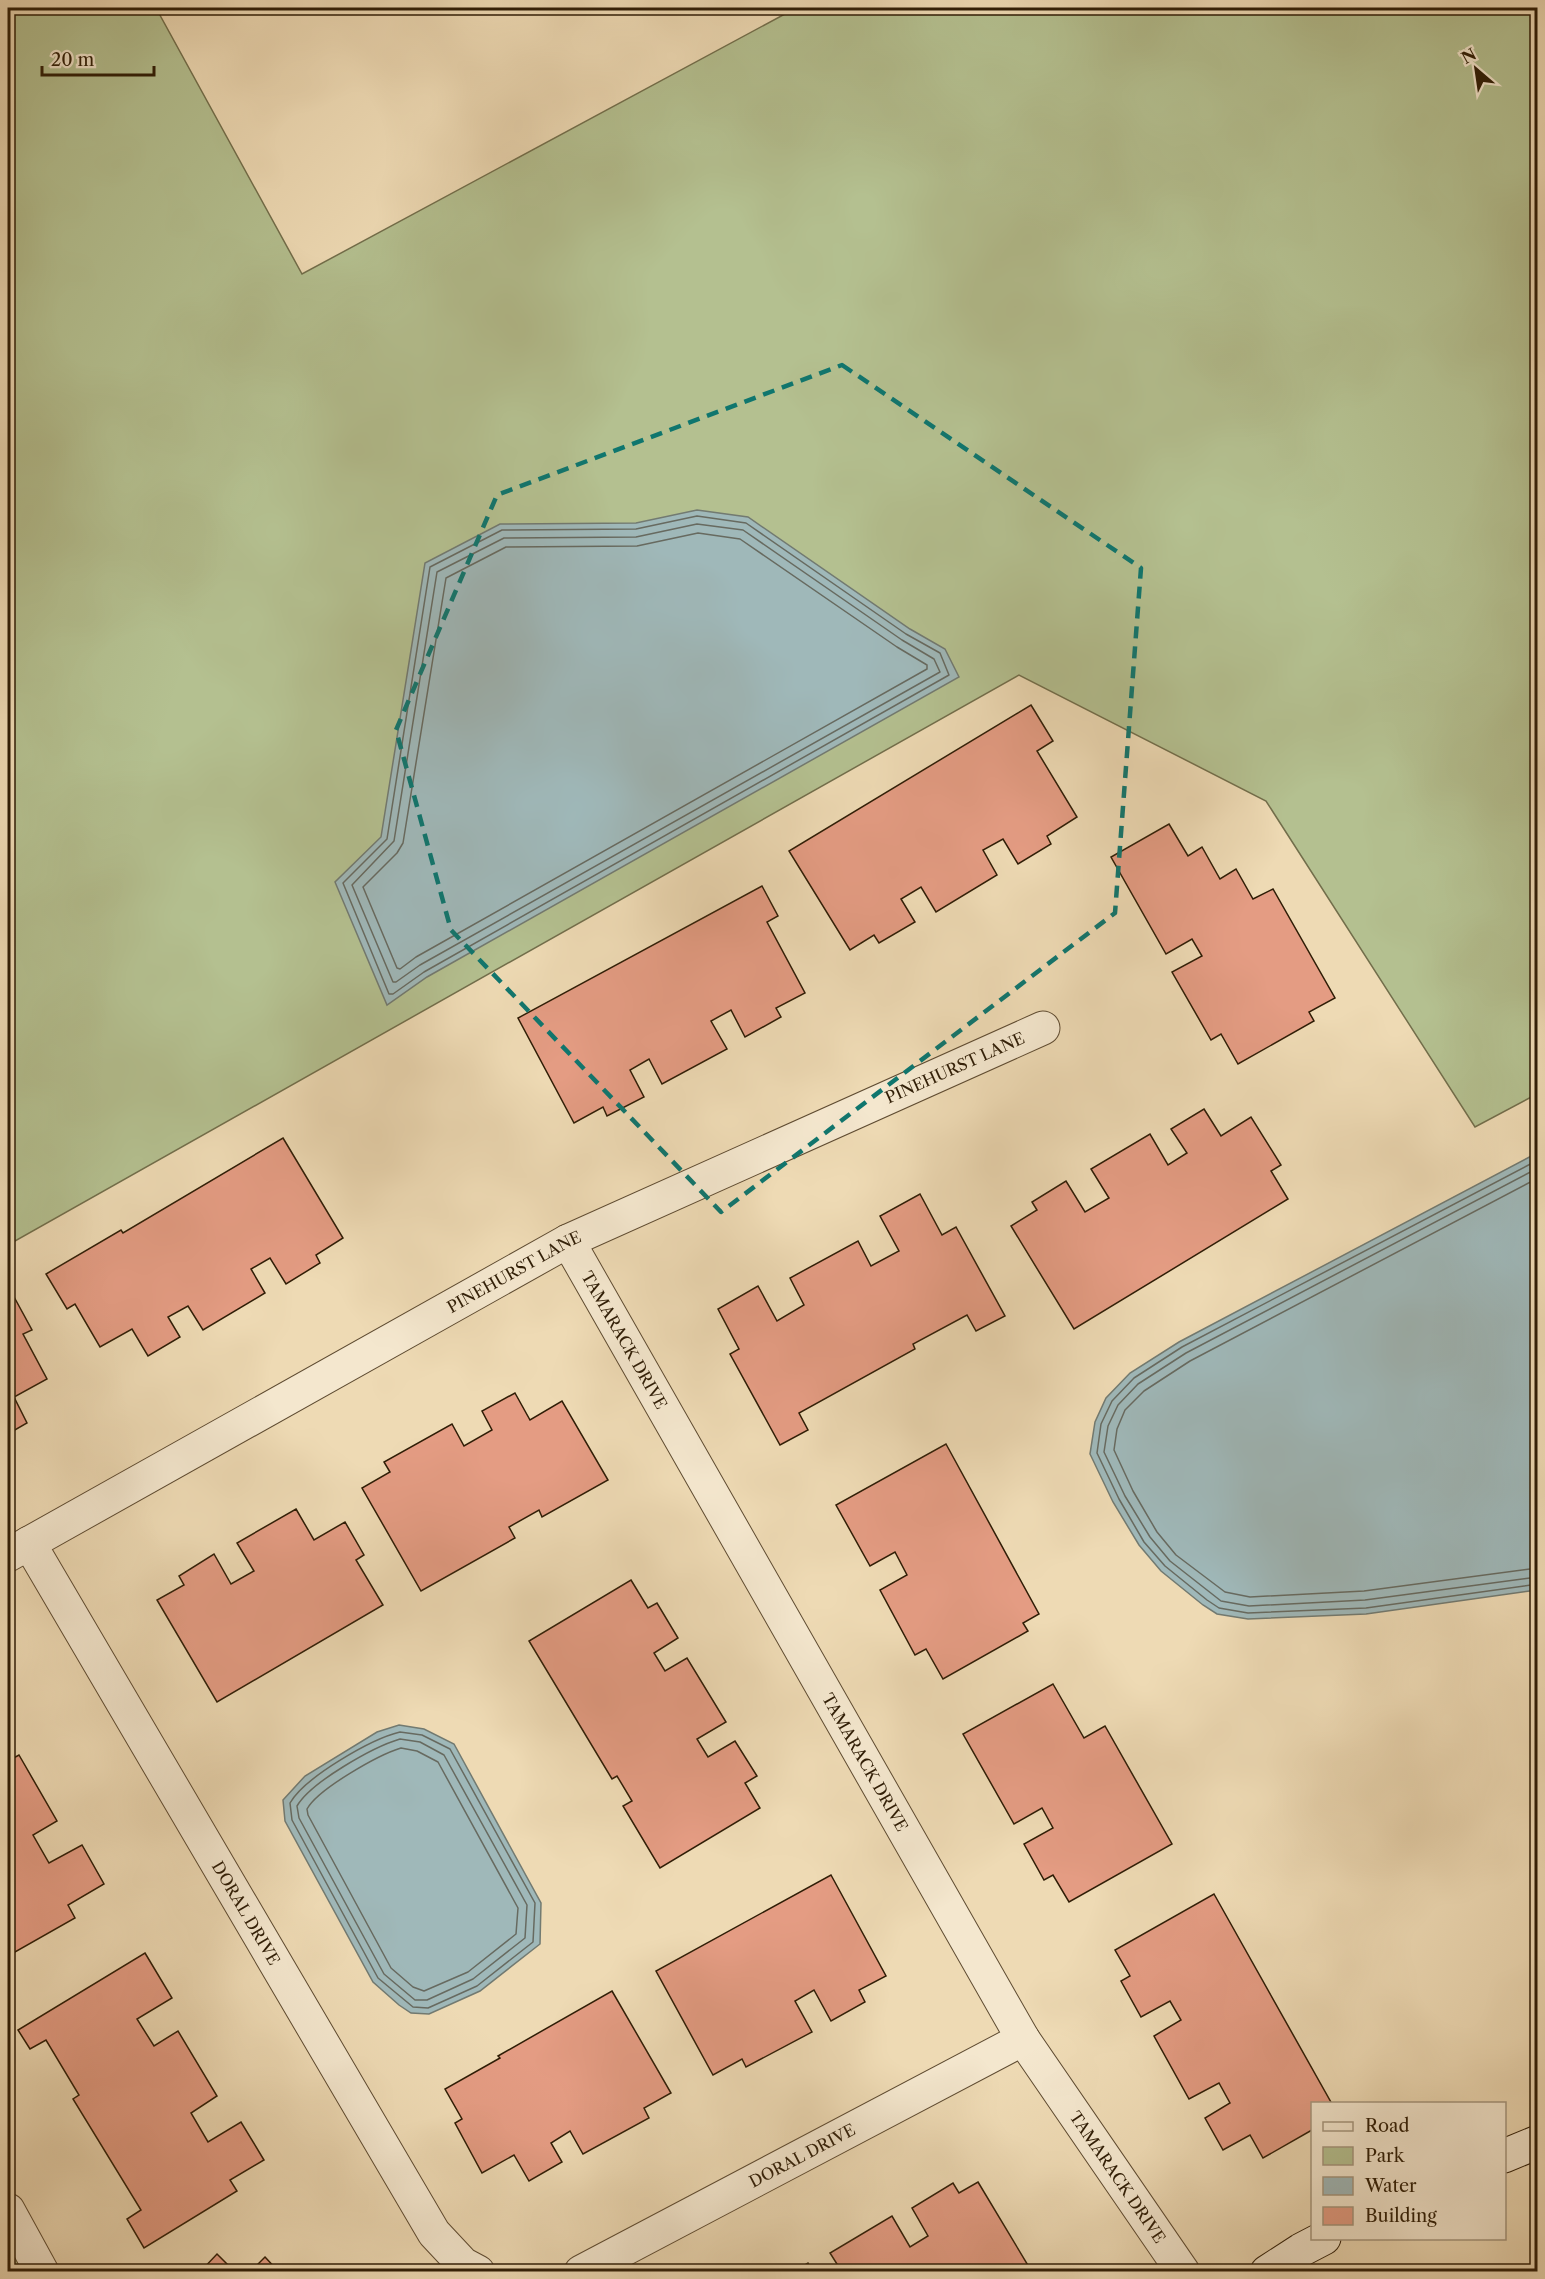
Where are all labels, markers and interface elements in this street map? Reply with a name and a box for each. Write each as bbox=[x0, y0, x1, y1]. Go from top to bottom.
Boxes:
scale bar bbox=[42, 39, 154, 77]
north arrow bbox=[1446, 39, 1506, 99]
text: N bbox=[1458, 44, 1480, 68]
text: 20 m bbox=[51, 49, 95, 71]
street label: PINEHURST LANE bbox=[882, 1028, 1028, 1107]
street label: PINEHURST LANE bbox=[443, 1226, 584, 1317]
street label: TAMARACK DRIVE bbox=[577, 1268, 672, 1413]
street label: TAMARACK DRIVE bbox=[818, 1690, 912, 1835]
street label: DORAL DRIVE bbox=[208, 1857, 284, 1969]
legend bbox=[1311, 2102, 1506, 2240]
street label: TAMARACK DRIVE bbox=[1065, 2107, 1170, 2247]
text: Road bbox=[1365, 2115, 1410, 2137]
street label: DORAL DRIVE bbox=[746, 2119, 859, 2192]
text: Park bbox=[1365, 2145, 1406, 2167]
text: Water bbox=[1364, 2175, 1417, 2197]
text: Building bbox=[1365, 2205, 1437, 2227]

